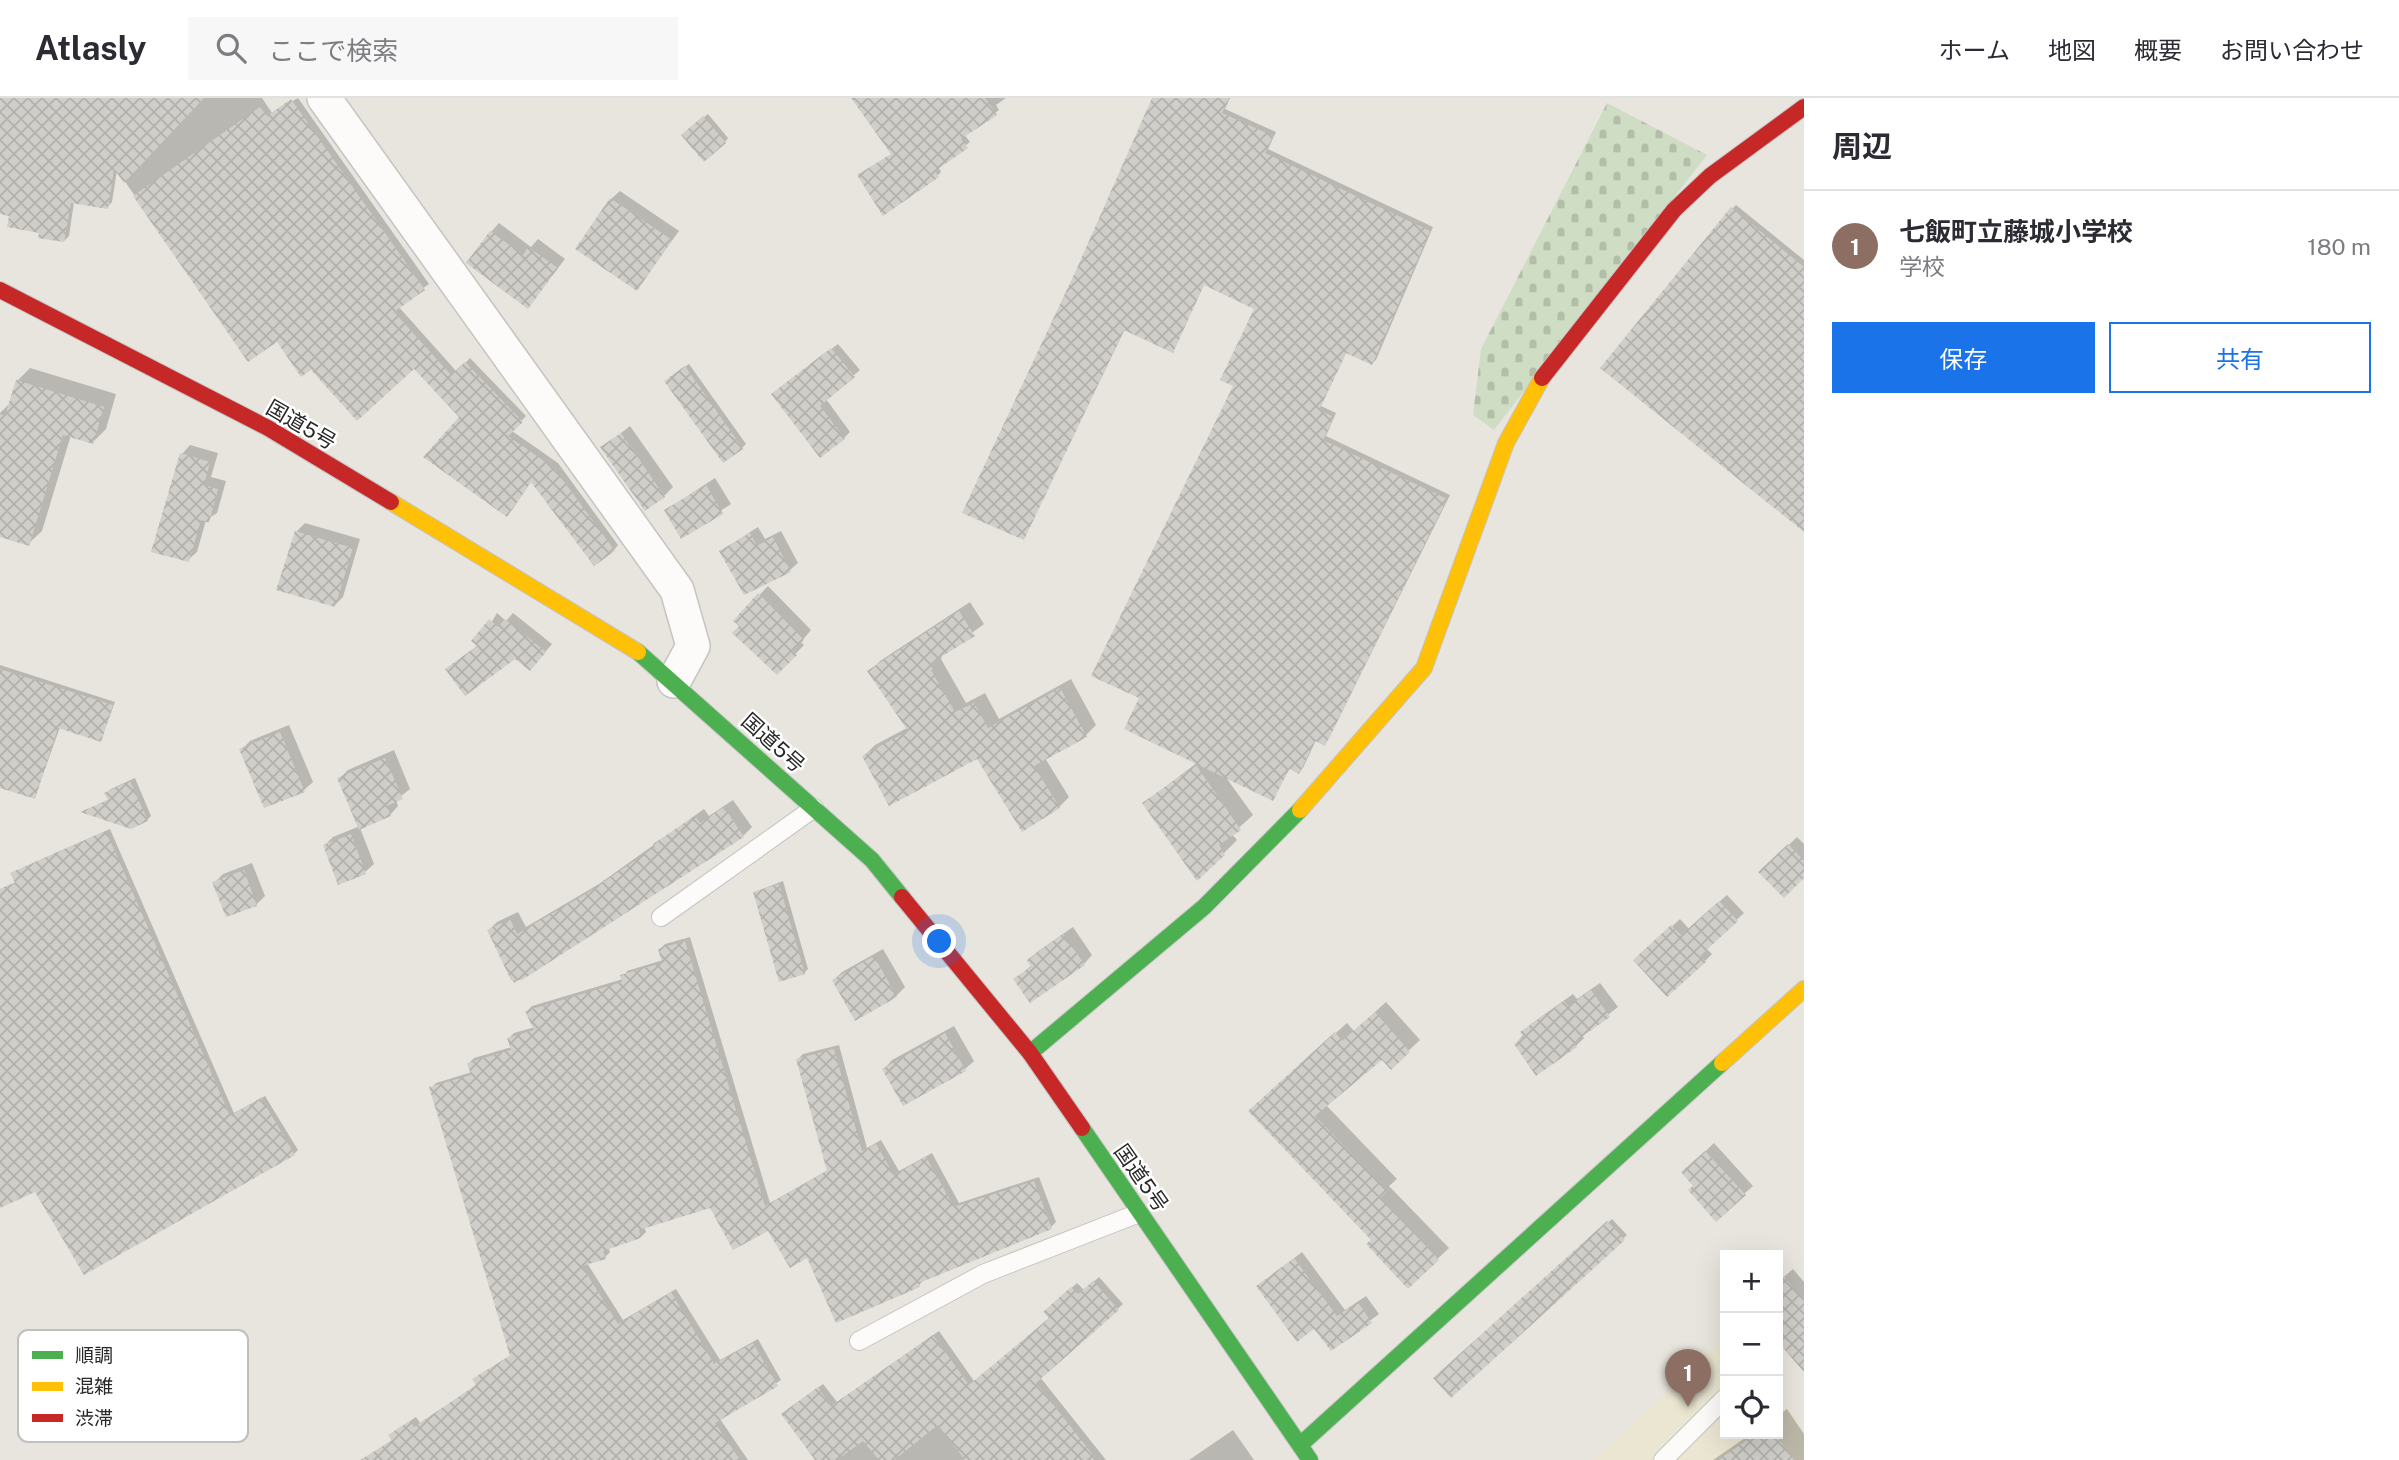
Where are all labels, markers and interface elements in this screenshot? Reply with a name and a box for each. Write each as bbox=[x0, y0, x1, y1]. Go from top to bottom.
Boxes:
search box bbox=[188, 17, 678, 80]
text: Atlasly bbox=[35, 29, 146, 67]
icon: search bbox=[212, 29, 250, 67]
text: ここで検索 bbox=[268, 35, 398, 66]
text: ホーム bbox=[1939, 36, 2010, 64]
text: 地図 bbox=[2048, 36, 2096, 64]
text: 概要 bbox=[2134, 36, 2182, 64]
text: お問い合わせ bbox=[2220, 36, 2364, 64]
text: 周辺 bbox=[1832, 128, 1892, 164]
text: 七飯町立藤城小学校 bbox=[1899, 216, 2133, 247]
text: 1 bbox=[1850, 233, 1860, 260]
text: 180 m bbox=[2307, 233, 2371, 260]
text: 学校 bbox=[1899, 253, 1945, 280]
button: 保存 bbox=[1832, 322, 2095, 393]
button: 共有 bbox=[2109, 322, 2371, 393]
street label: 国道5号 bbox=[262, 395, 341, 455]
street label: 国道5号 bbox=[737, 708, 810, 777]
your location bbox=[922, 924, 956, 958]
street label: 国道5号 bbox=[1109, 1139, 1174, 1216]
map controls bbox=[1720, 1250, 1783, 1439]
button: + bbox=[1720, 1250, 1783, 1313]
button: − bbox=[1720, 1313, 1783, 1376]
legend bbox=[18, 1330, 248, 1442]
text: 順調 bbox=[75, 1344, 113, 1366]
pin: 1 bbox=[1665, 1349, 1711, 1407]
text: 混雑 bbox=[75, 1375, 113, 1397]
button: locate bbox=[1720, 1376, 1783, 1439]
text: 渋滞 bbox=[75, 1407, 113, 1429]

